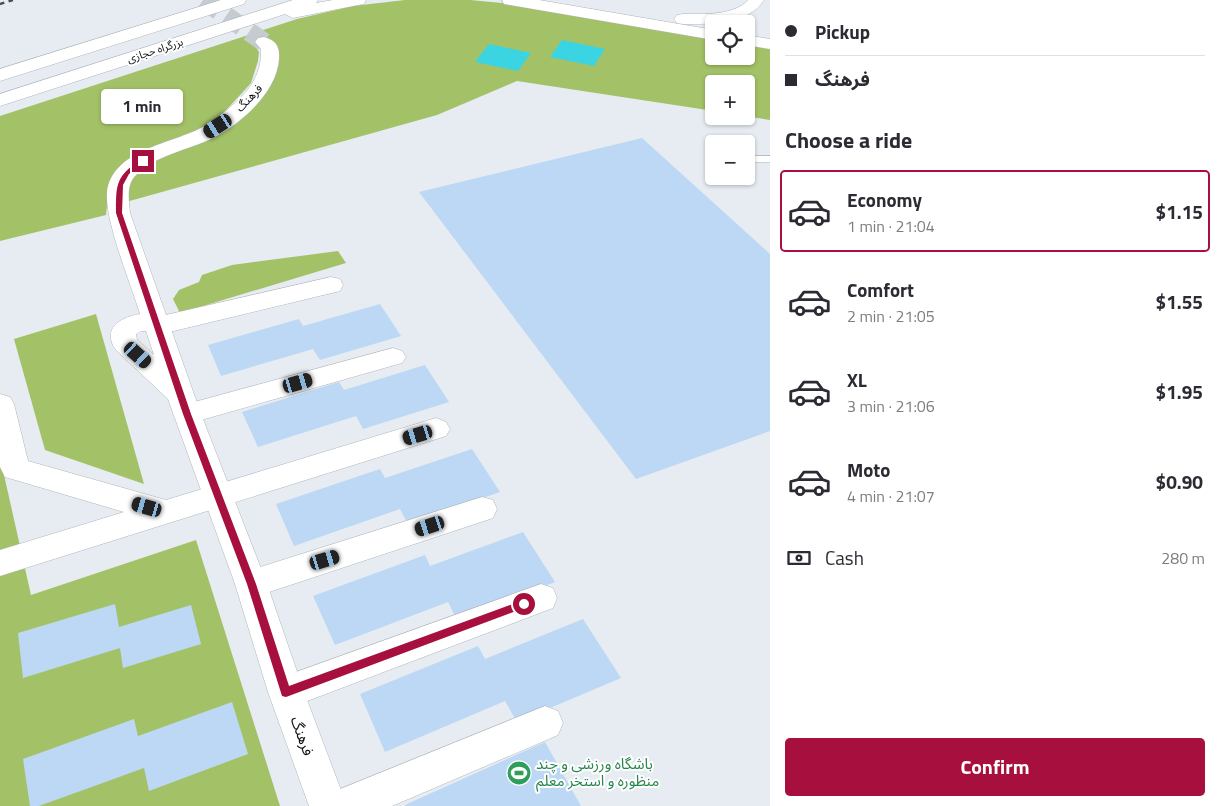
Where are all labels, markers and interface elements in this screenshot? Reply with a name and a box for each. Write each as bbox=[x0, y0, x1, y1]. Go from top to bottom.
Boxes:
map controls bbox=[705, 15, 755, 185]
button: locate bbox=[705, 15, 755, 65]
text: Pickup bbox=[815, 17, 870, 46]
street label: بزرگراه حجازی bbox=[125, 33, 185, 67]
text: فرهنگ bbox=[815, 64, 870, 93]
button: + bbox=[705, 75, 755, 125]
street label: فرهنگ bbox=[231, 79, 267, 116]
callout: 1 min bbox=[102, 89, 184, 124]
text: 1 min bbox=[123, 94, 161, 118]
car bbox=[201, 112, 234, 140]
text: Choose a ride bbox=[785, 123, 912, 157]
button: − bbox=[705, 135, 755, 185]
route end bbox=[132, 150, 154, 172]
text: Economy bbox=[847, 185, 922, 214]
icon: car bbox=[787, 189, 832, 234]
text: $1.15 bbox=[1156, 197, 1203, 226]
text: 1 min · 21:04 bbox=[847, 214, 935, 238]
text: Comfort bbox=[847, 275, 914, 304]
icon: car bbox=[787, 279, 832, 324]
text: $1.55 bbox=[1156, 287, 1203, 316]
text: 2 min · 21:05 bbox=[847, 304, 935, 328]
car bbox=[121, 339, 154, 371]
text: XL bbox=[847, 365, 867, 394]
icon: car bbox=[787, 369, 832, 414]
car bbox=[281, 372, 314, 394]
text: $1.95 bbox=[1156, 377, 1203, 406]
text: 3 min · 21:06 bbox=[847, 394, 935, 418]
car bbox=[401, 423, 434, 447]
text: Moto bbox=[847, 455, 890, 484]
icon: car bbox=[787, 459, 832, 504]
text: $0.90 bbox=[1156, 467, 1203, 496]
text: 4 min · 21:07 bbox=[847, 484, 935, 508]
car bbox=[130, 496, 163, 518]
car bbox=[413, 514, 446, 538]
text: Cash bbox=[825, 543, 864, 572]
icon: cash bbox=[785, 544, 813, 572]
text: 280 m bbox=[1161, 546, 1205, 570]
car bbox=[308, 548, 341, 572]
route start bbox=[513, 593, 535, 615]
street label: فرهنگ bbox=[285, 713, 320, 759]
button: Confirm bbox=[785, 738, 1205, 796]
place label: باشگاه ورزشی و چند منظوره و استخر معلم bbox=[536, 752, 659, 792]
sports icon: باشگاه ورزشی و چند منظوره و استخر معلم bbox=[506, 760, 532, 786]

